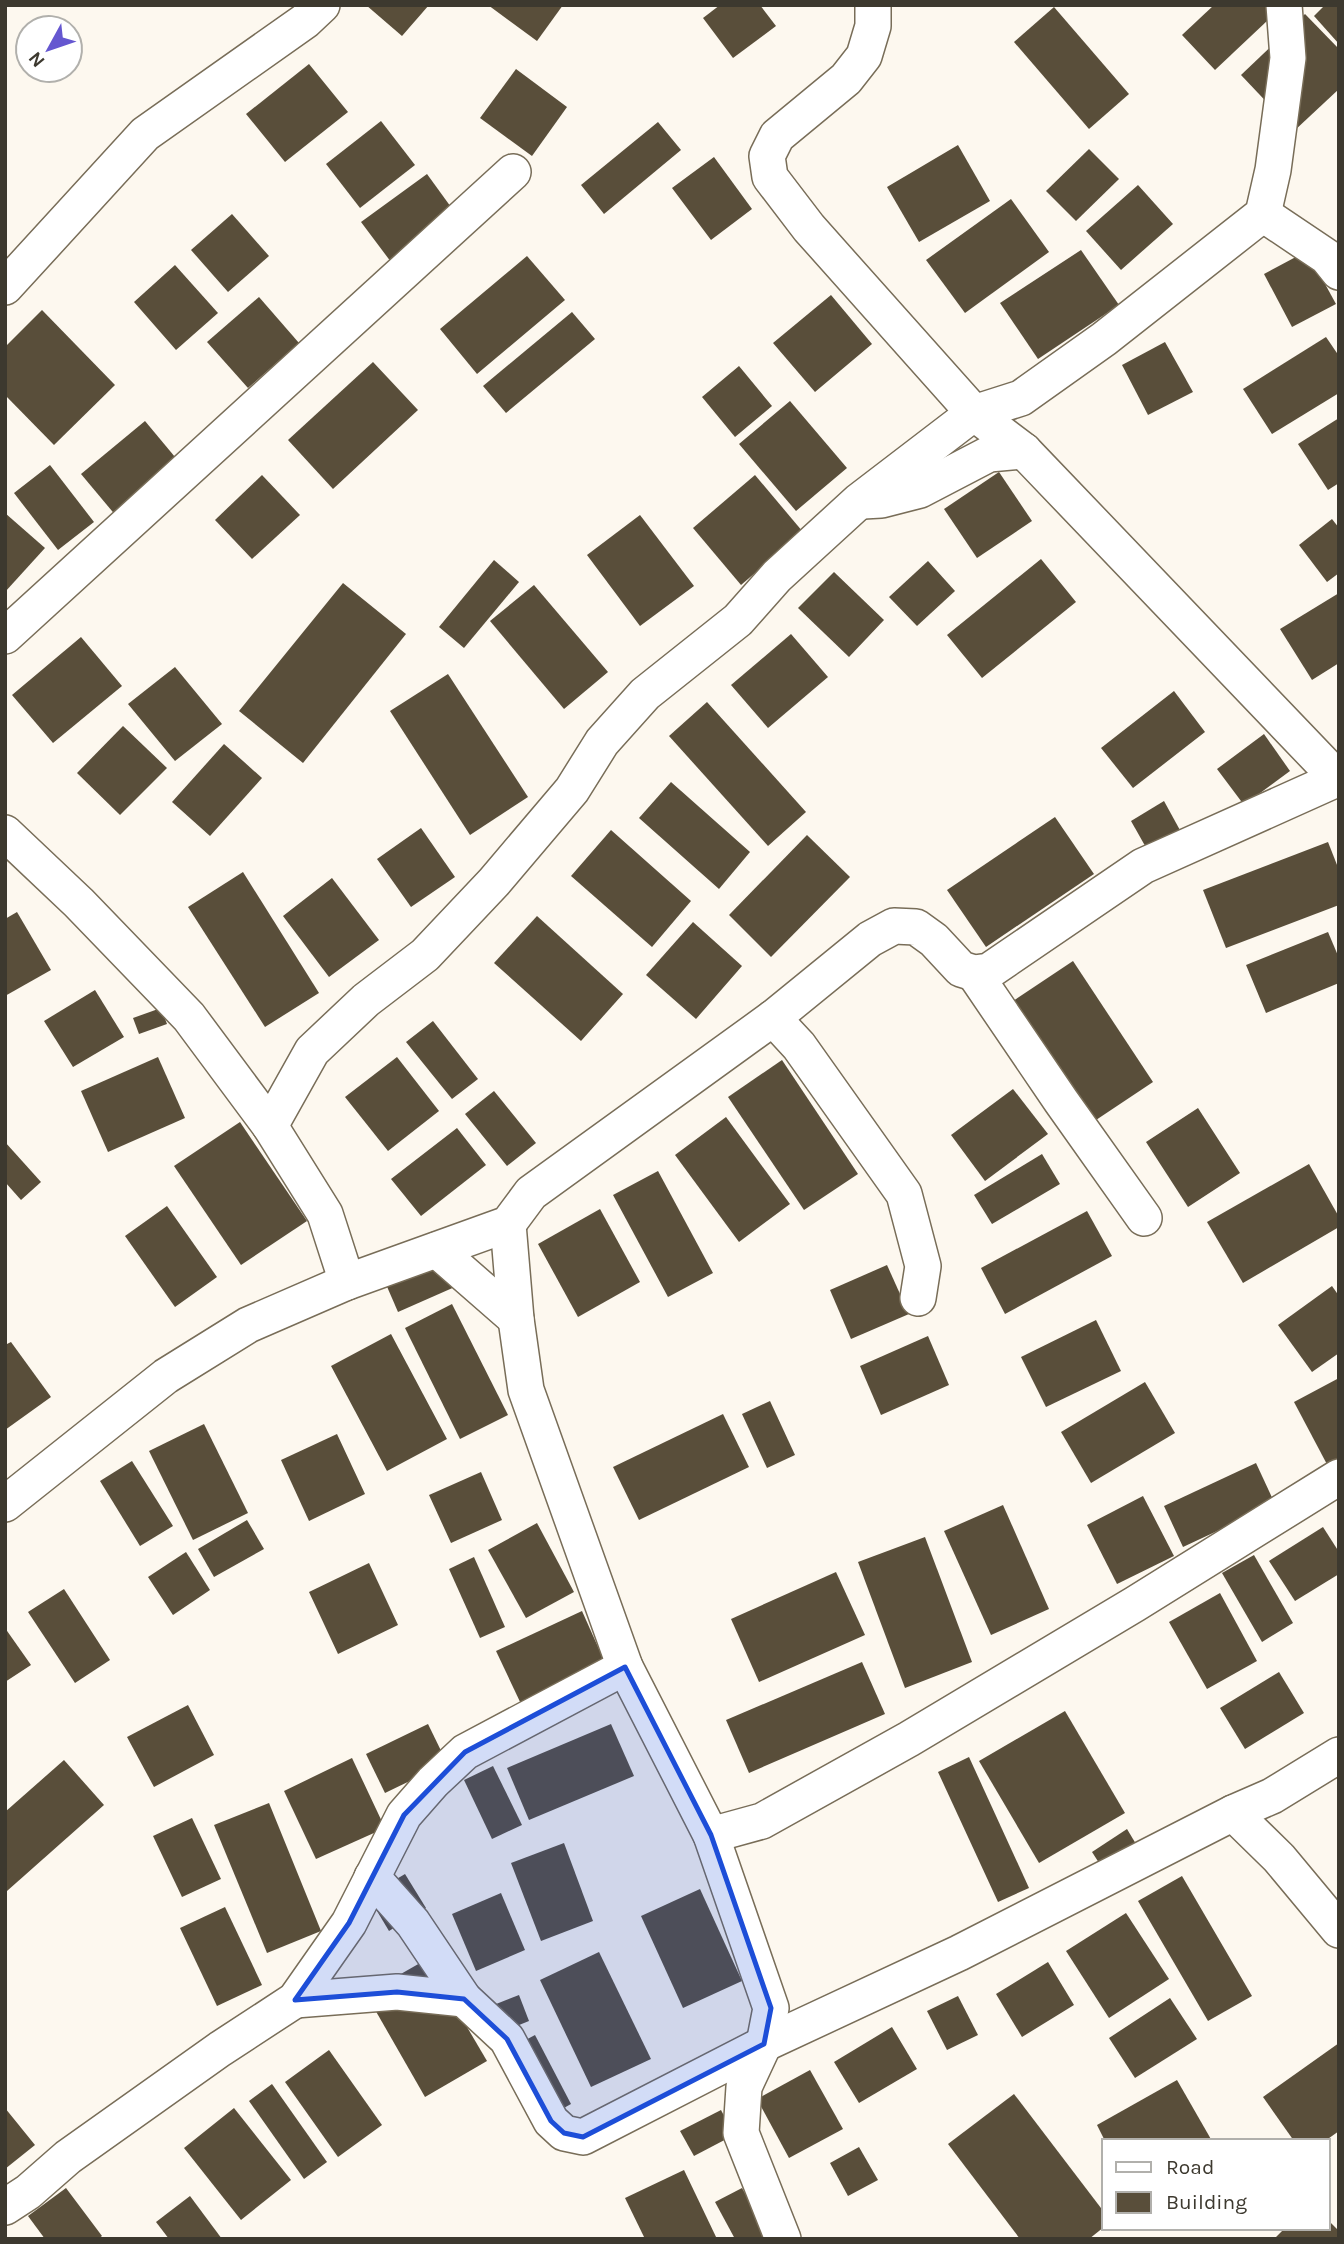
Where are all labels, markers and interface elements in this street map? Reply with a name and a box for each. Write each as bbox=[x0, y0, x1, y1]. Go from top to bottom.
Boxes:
north arrow bbox=[14, 14, 84, 84]
text: N bbox=[24, 47, 50, 72]
legend bbox=[1102, 2139, 1330, 2230]
text: Road bbox=[1166, 2155, 1214, 2179]
text: Building bbox=[1166, 2190, 1247, 2214]

